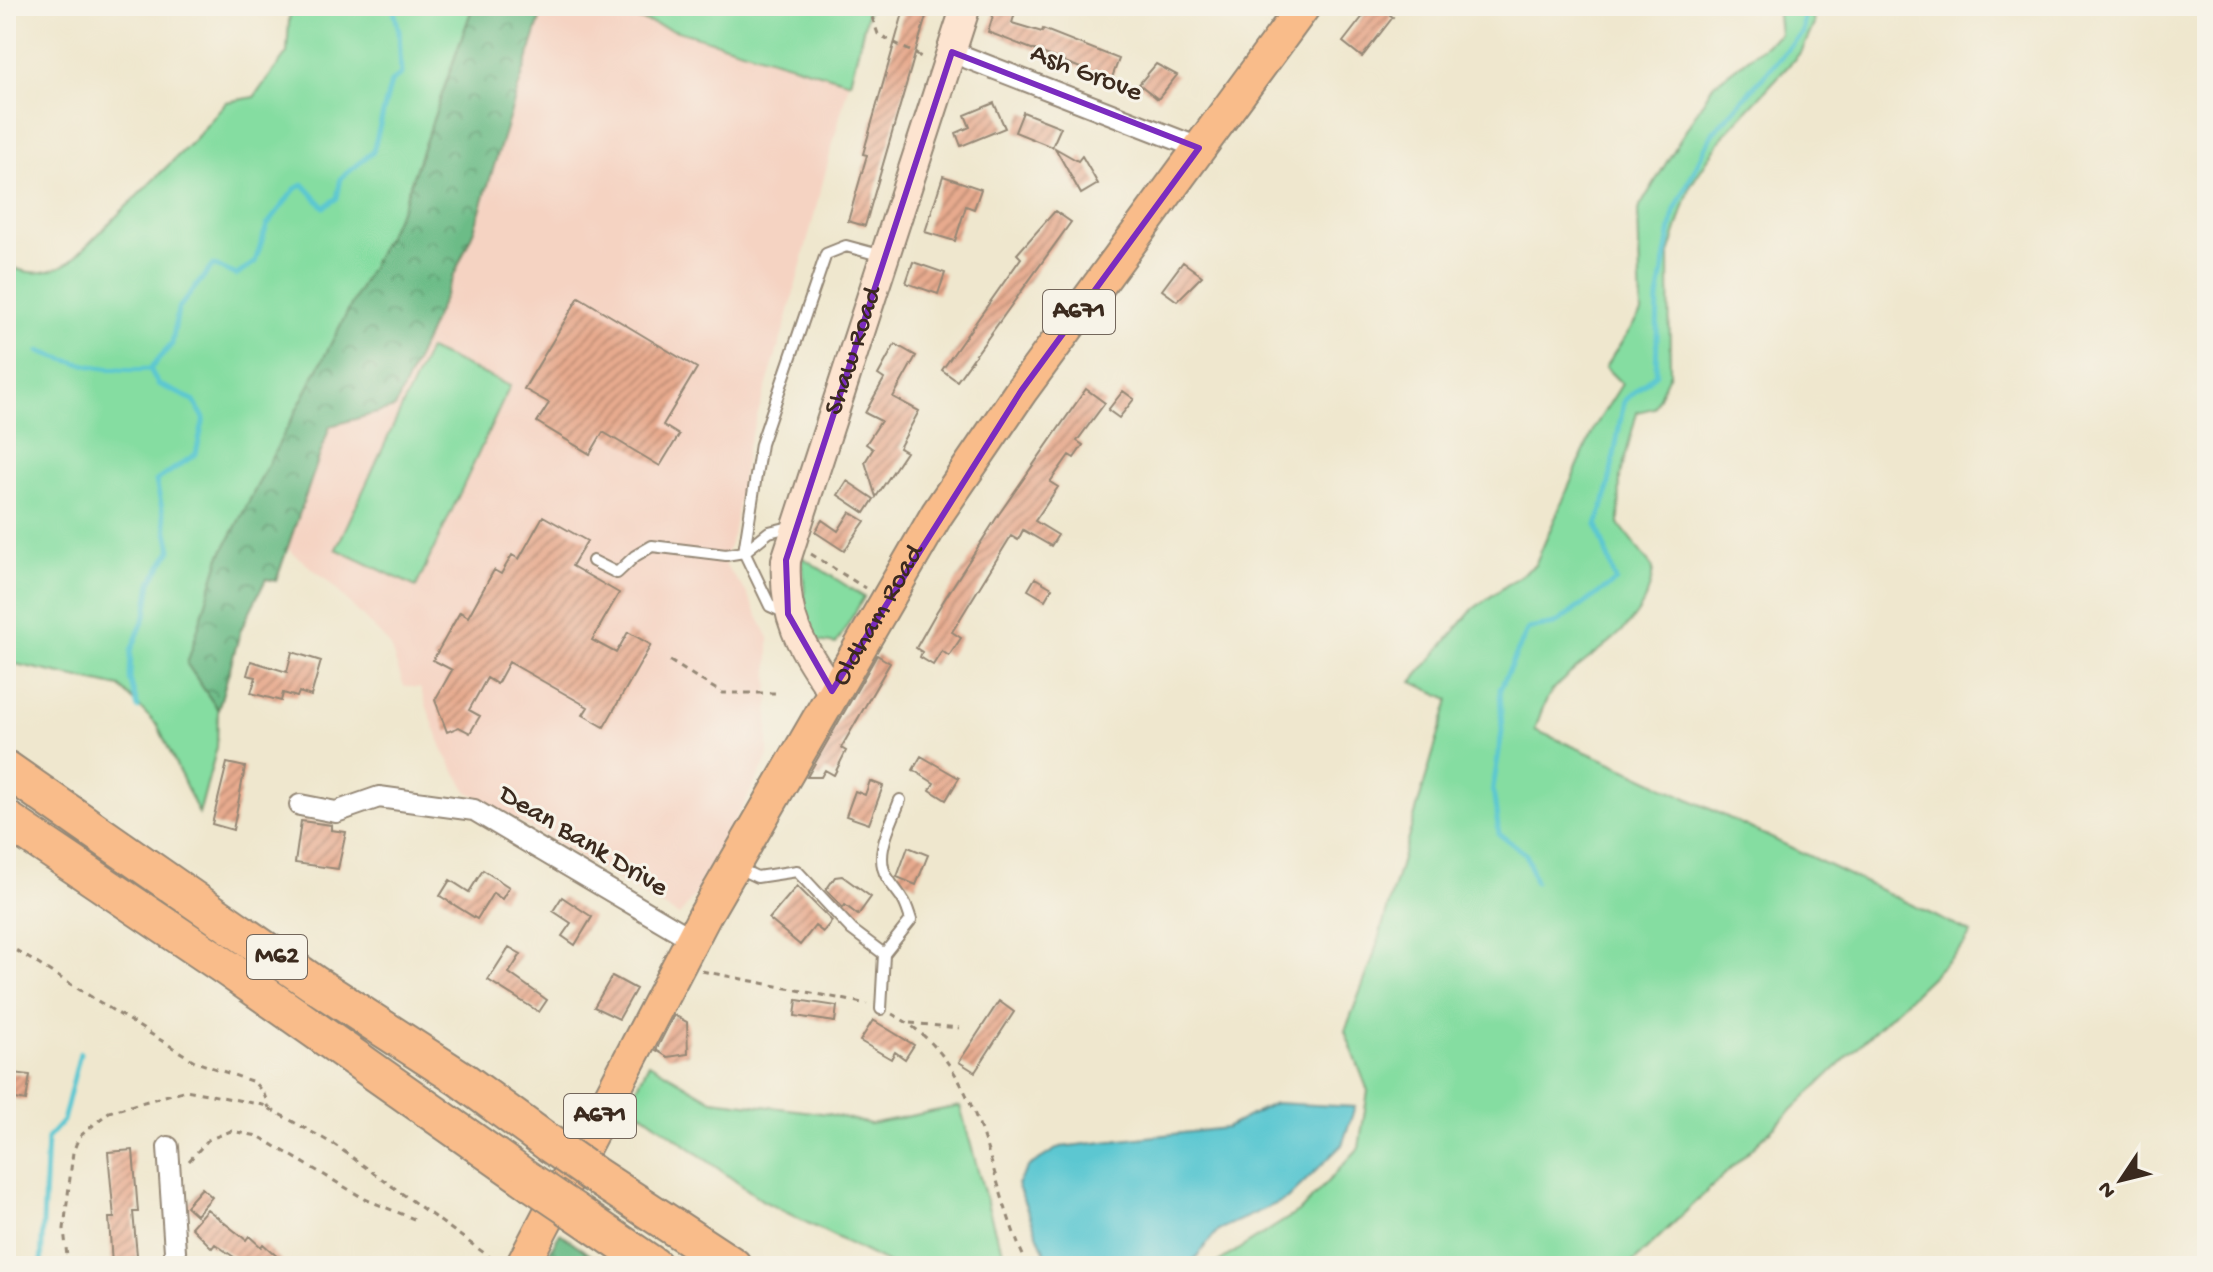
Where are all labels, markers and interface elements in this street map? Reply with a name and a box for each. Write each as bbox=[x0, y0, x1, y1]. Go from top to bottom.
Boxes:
street label: Ash Grove bbox=[1025, 38, 1147, 111]
street label: Shaw Road bbox=[818, 280, 891, 419]
road number: A671 bbox=[1043, 290, 1115, 334]
street label: Oldham Road bbox=[825, 537, 933, 692]
street label: Dean Bank Drive bbox=[491, 778, 674, 906]
road number: M62 bbox=[247, 935, 307, 979]
road number: A671 bbox=[564, 1094, 636, 1138]
north arrow bbox=[2081, 1140, 2161, 1220]
text: N bbox=[2093, 1176, 2123, 1203]

